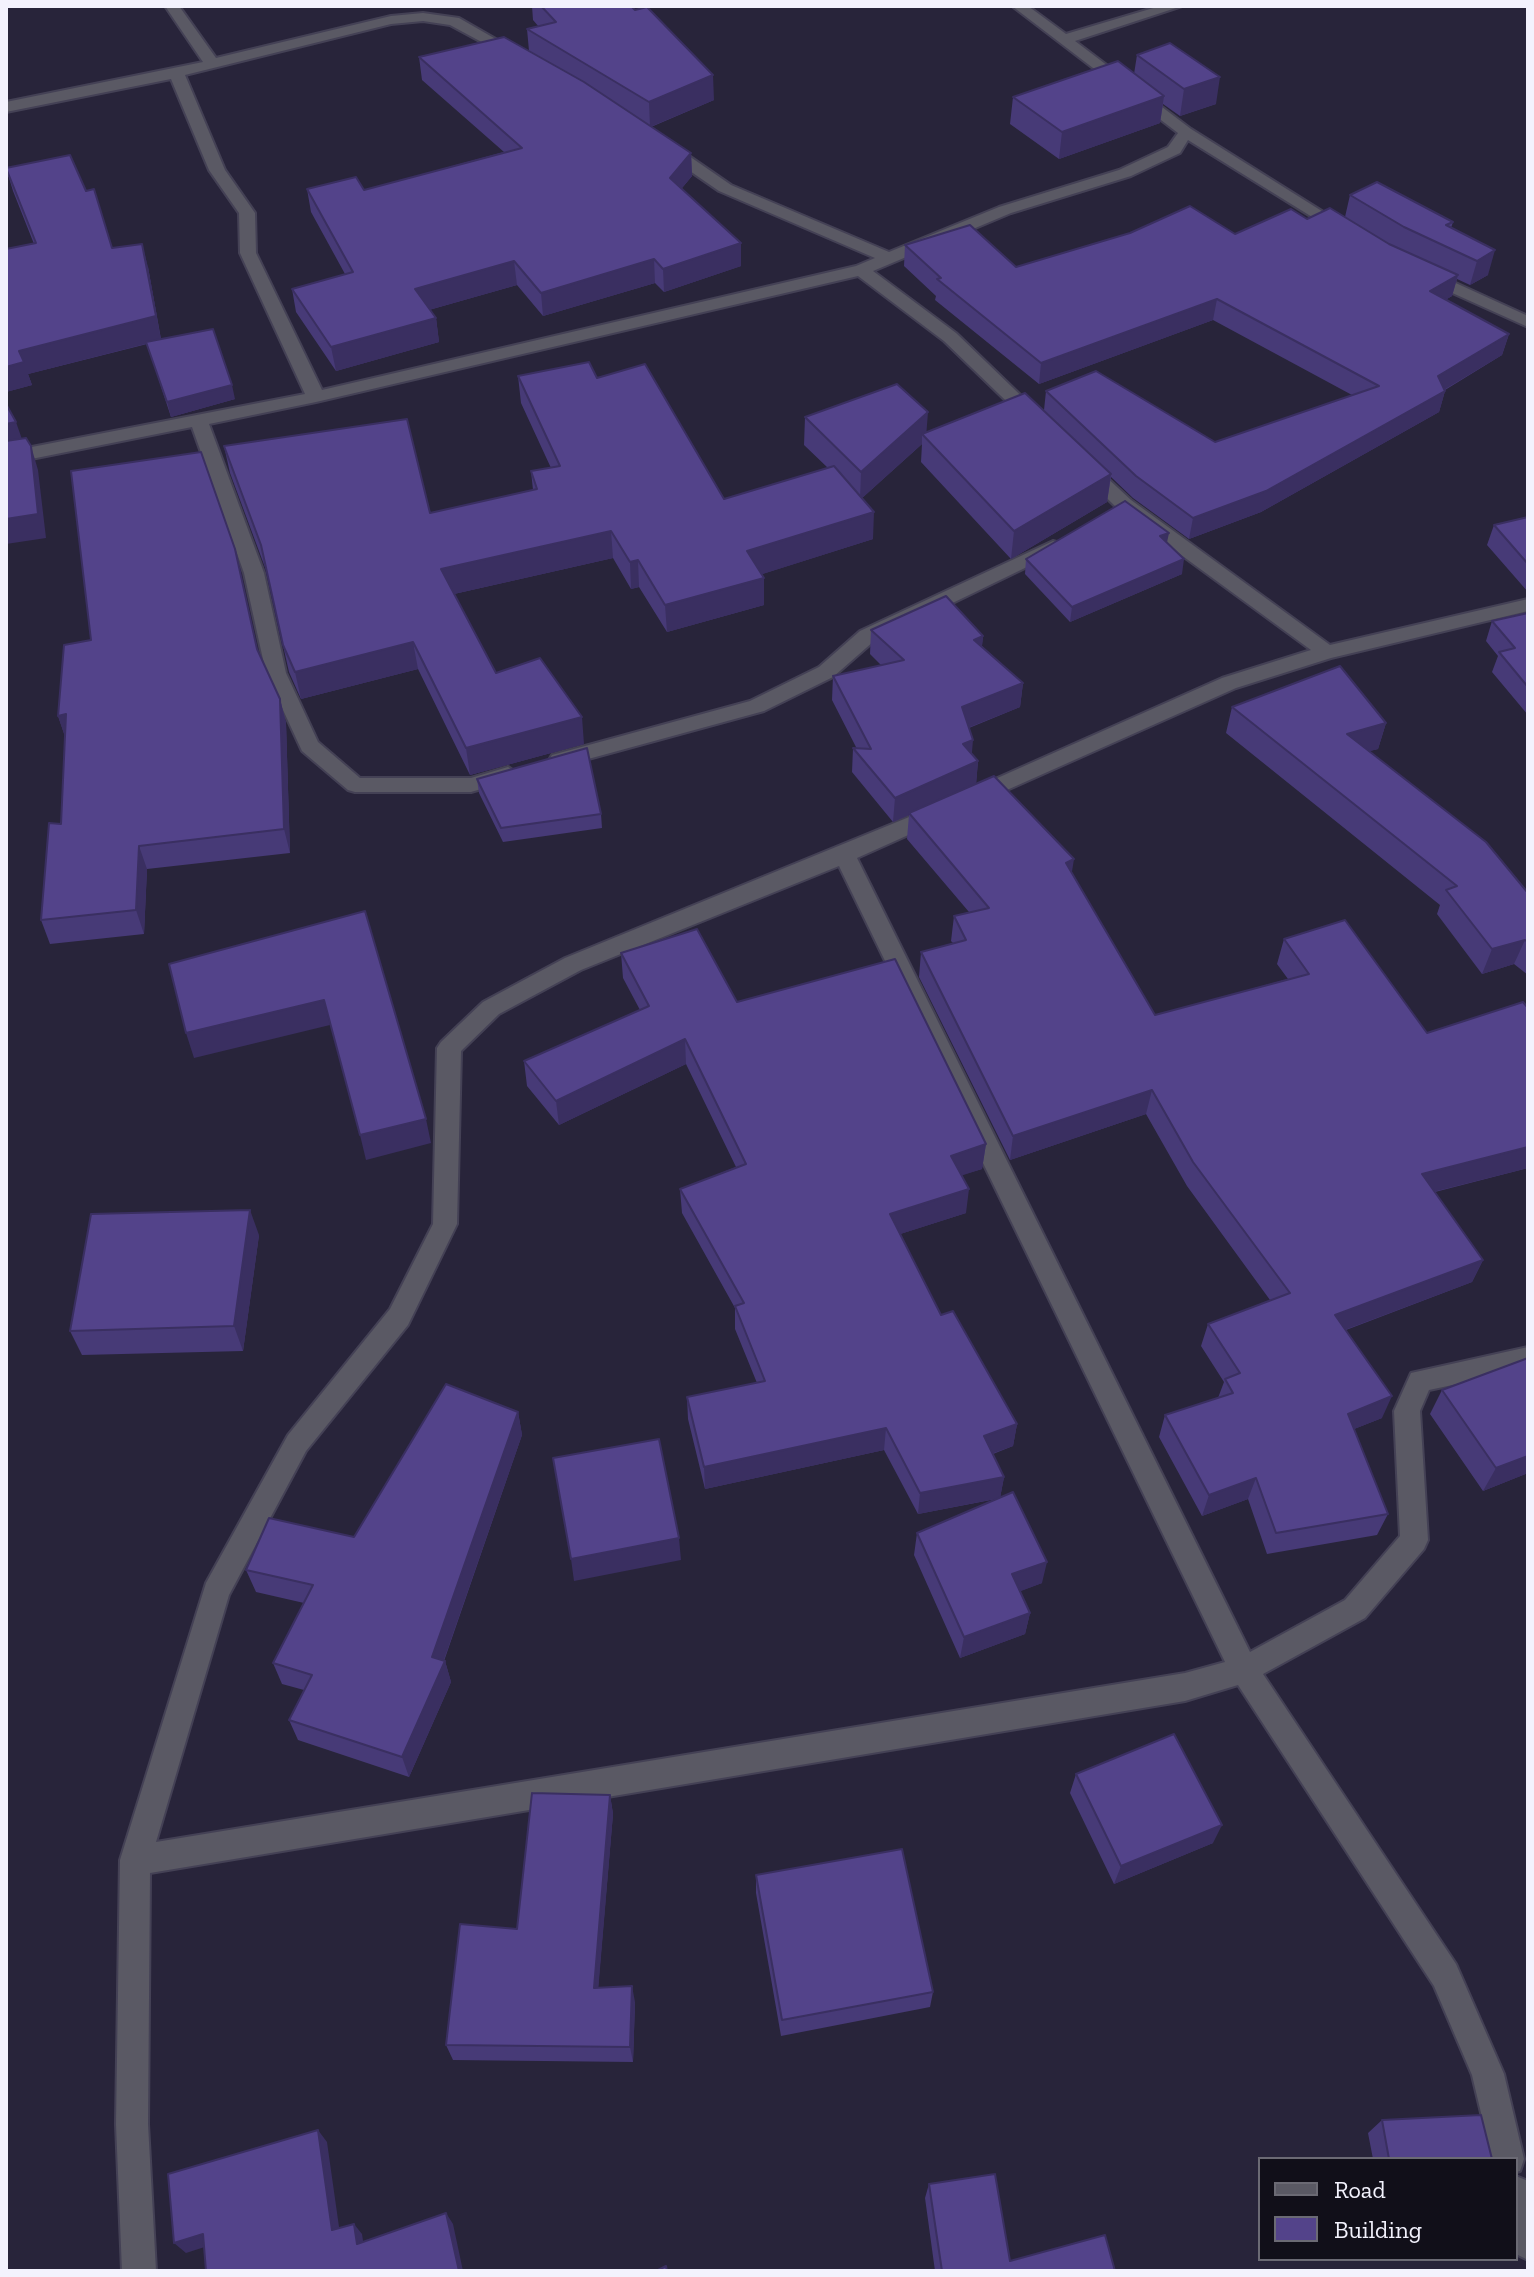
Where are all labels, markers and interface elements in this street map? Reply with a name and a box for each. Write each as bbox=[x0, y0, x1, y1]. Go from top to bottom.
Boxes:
legend bbox=[1258, 2157, 1518, 2261]
text: Road bbox=[1334, 2175, 1386, 2204]
text: Building bbox=[1334, 2215, 1422, 2244]

